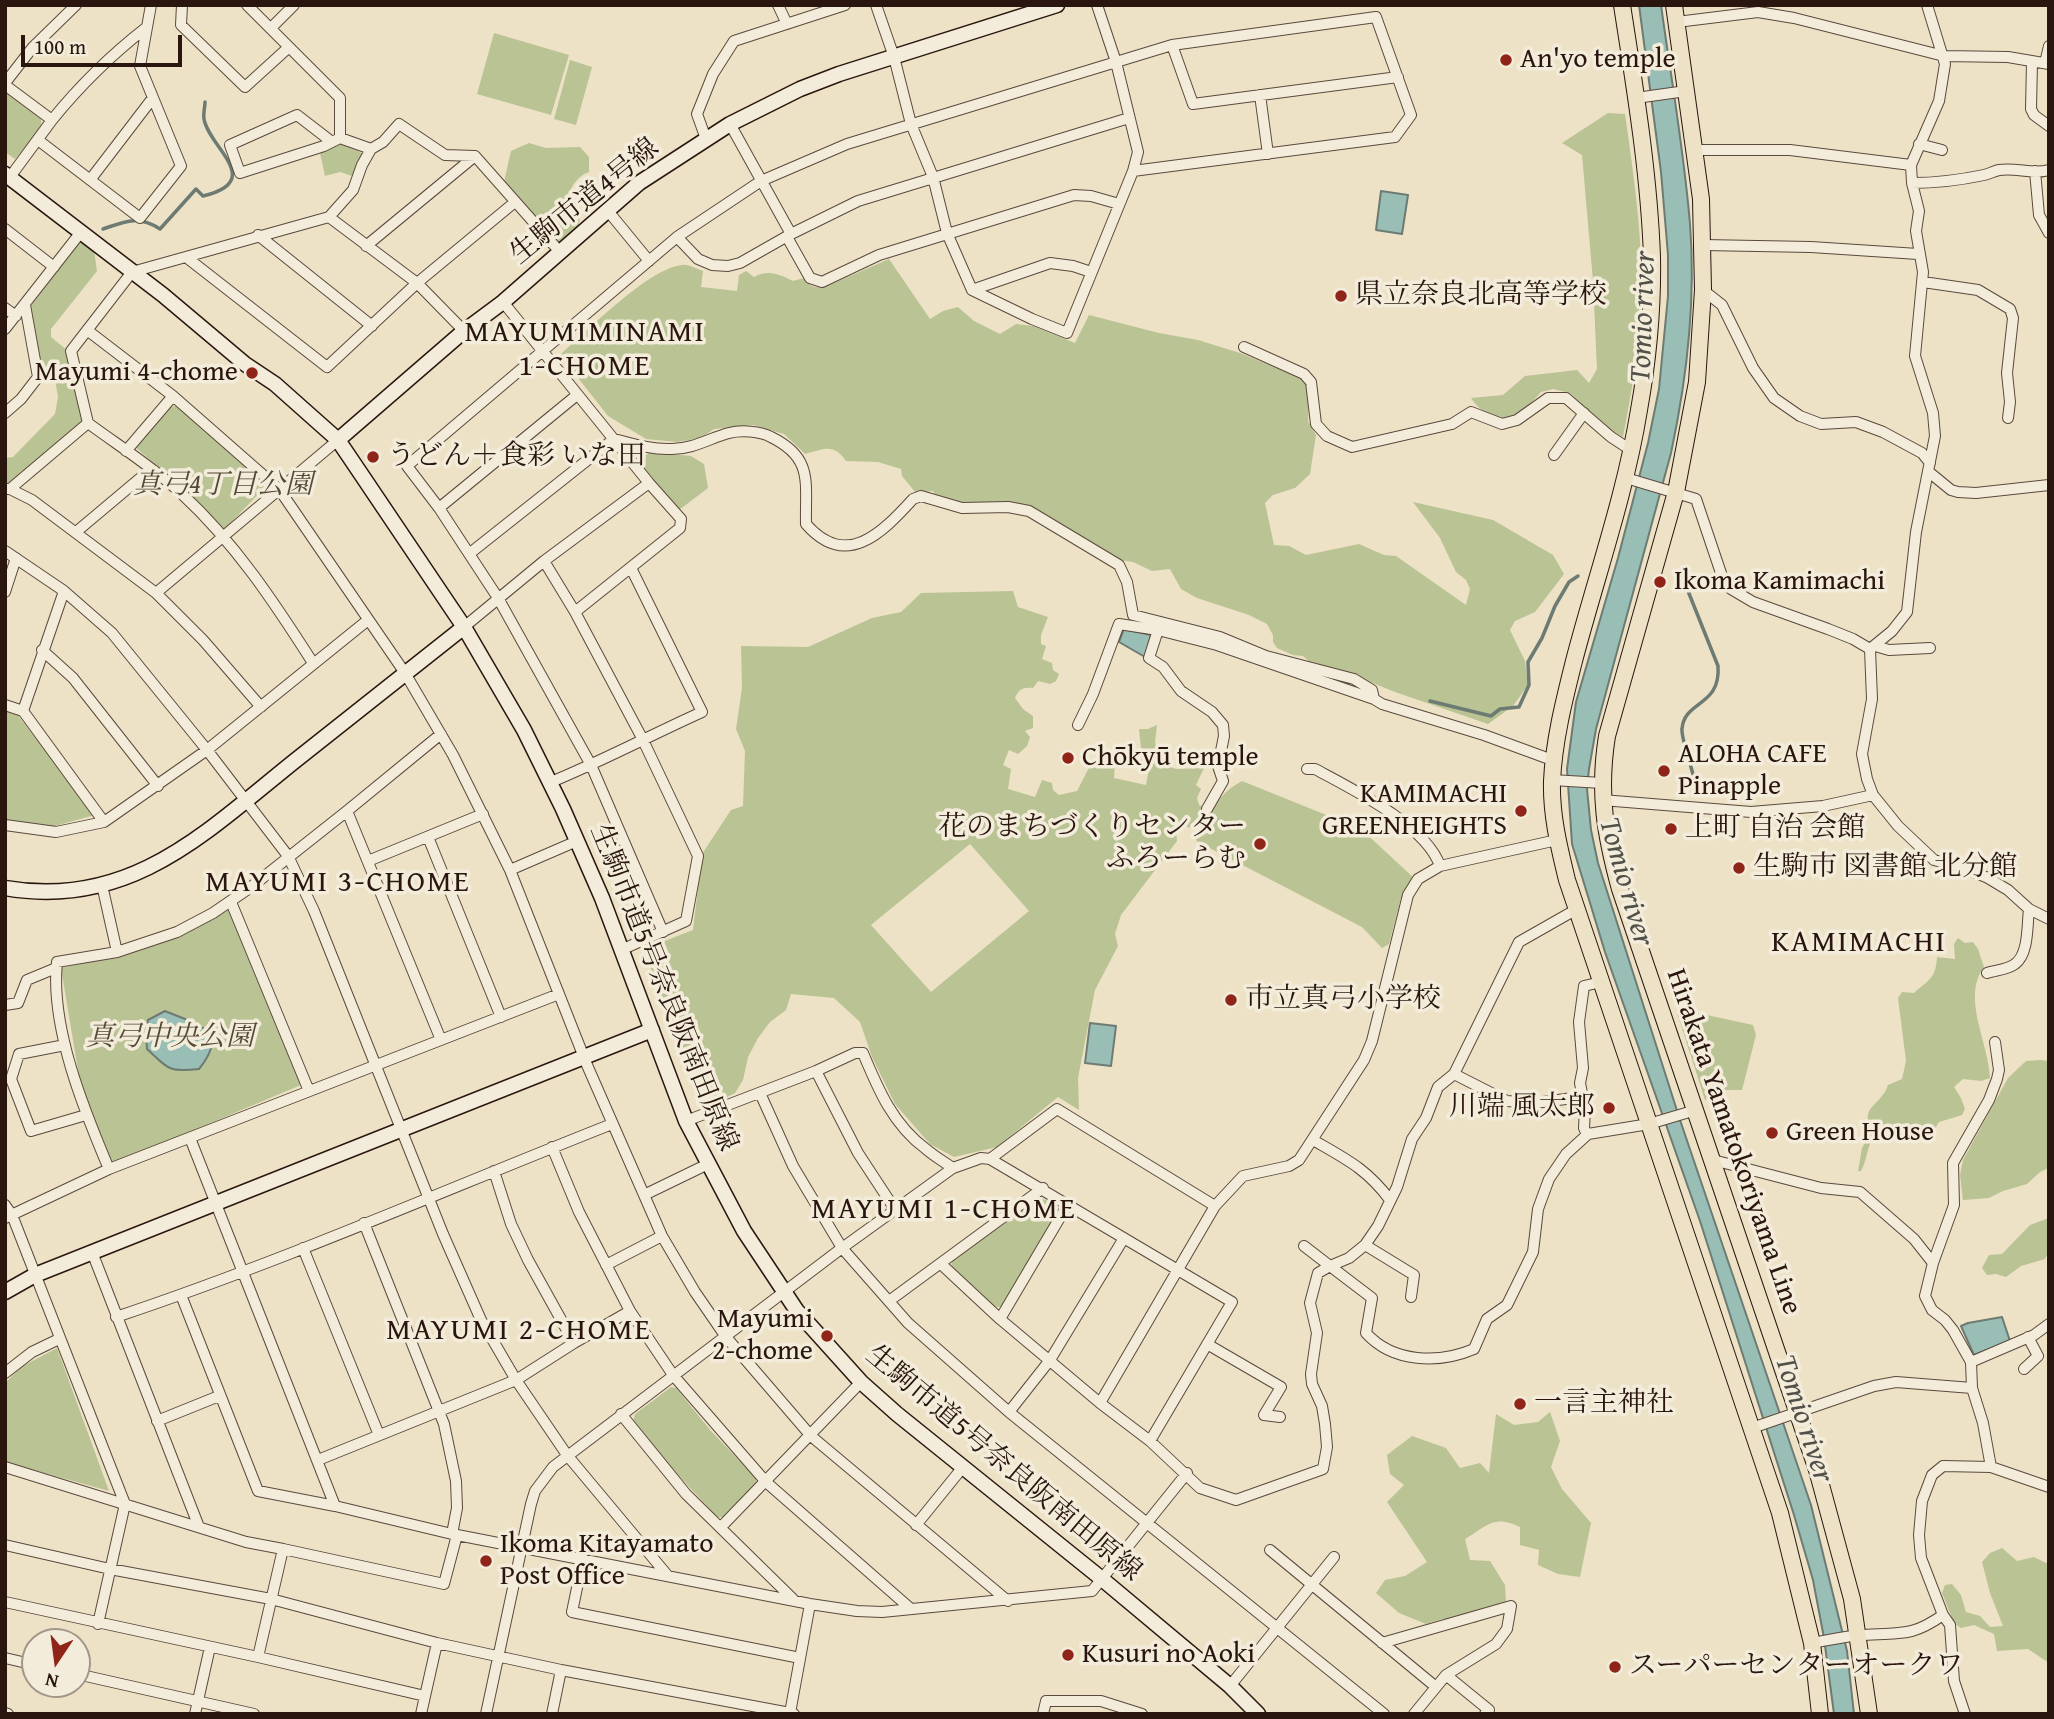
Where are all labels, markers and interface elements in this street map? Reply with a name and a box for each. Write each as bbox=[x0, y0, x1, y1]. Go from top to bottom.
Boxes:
scale bar bbox=[24, 21, 186, 65]
text: 100 m bbox=[34, 31, 86, 62]
place label: An'yo temple bbox=[1520, 43, 1676, 77]
marker: An'yo temple bbox=[1498, 52, 1514, 68]
street label: 生駒市道4号線 bbox=[504, 132, 666, 272]
water label: Tomio river bbox=[1624, 251, 1664, 383]
place label: 県立奈良北高等学校 bbox=[1355, 279, 1607, 313]
marker: 県立奈良北高等学校 bbox=[1333, 288, 1349, 304]
district label: MAYUMIMINAMI 1-CHOME bbox=[466, 315, 704, 386]
place label: Mayumi 4-chome bbox=[35, 356, 238, 390]
marker: Mayumi 4-chome bbox=[244, 365, 260, 381]
place label: うどん＋食彩 いな田 bbox=[387, 440, 645, 474]
marker: うどん＋食彩 いな田 bbox=[365, 449, 381, 465]
park label: 真弓4丁目公園 bbox=[133, 469, 313, 503]
place label: Ikoma Kamimachi bbox=[1674, 565, 1885, 599]
marker: Ikoma Kamimachi bbox=[1652, 574, 1668, 590]
place label: ALOHA CAFE Pinapple bbox=[1678, 738, 1827, 804]
place label: Chōkyū temple bbox=[1082, 741, 1259, 775]
marker: Chōkyū temple bbox=[1060, 750, 1076, 766]
marker: ALOHA CAFE Pinapple bbox=[1656, 763, 1672, 779]
place label: KAMIMACHI GREENHEIGHTS bbox=[1322, 778, 1507, 844]
marker: KAMIMACHI GREENHEIGHTS bbox=[1513, 803, 1529, 819]
place label: 花のまちづくりセンター ふろーらむ bbox=[938, 811, 1246, 877]
place label: 上町 自治 会館 bbox=[1685, 812, 1865, 846]
water label: Tomio river bbox=[1590, 814, 1660, 950]
street label: 生駒市道5号奈良阪南田原線 bbox=[582, 820, 744, 1156]
marker: 上町 自治 会館 bbox=[1663, 821, 1679, 837]
marker: 花のまちづくりセンター ふろーらむ bbox=[1252, 836, 1268, 852]
place label: 生駒市 図書館 北分館 bbox=[1753, 851, 2017, 885]
marker: 生駒市 図書館 北分館 bbox=[1731, 860, 1747, 876]
district label: MAYUMI 3-CHOME bbox=[207, 865, 469, 901]
district label: KAMIMACHI bbox=[1772, 925, 1946, 961]
street label: Hirakata Yamatokoriyama Line bbox=[1658, 965, 1808, 1319]
place label: 市立真弓小学校 bbox=[1245, 983, 1441, 1017]
marker: 市立真弓小学校 bbox=[1223, 992, 1239, 1008]
park label: 真弓中央公園 bbox=[86, 1021, 254, 1055]
place label: 川端 風太郎 bbox=[1449, 1091, 1595, 1125]
marker: 川端 風太郎 bbox=[1601, 1100, 1617, 1116]
place label: Green House bbox=[1786, 1116, 1934, 1150]
marker: Green House bbox=[1764, 1125, 1780, 1141]
district label: MAYUMI 1-CHOME bbox=[813, 1192, 1075, 1228]
place label: Mayumi 2-chome bbox=[712, 1303, 813, 1369]
district label: MAYUMI 2-CHOME bbox=[388, 1313, 650, 1349]
marker: Mayumi 2-chome bbox=[819, 1328, 835, 1344]
street label: 生駒市道5号奈良阪南田原線 bbox=[858, 1339, 1148, 1589]
water label: Tomio river bbox=[1766, 1351, 1840, 1487]
place label: 一言主神社 bbox=[1534, 1387, 1674, 1421]
marker: 一言主神社 bbox=[1512, 1396, 1528, 1412]
place label: Ikoma Kitayamato Post Office bbox=[500, 1528, 713, 1594]
marker: Ikoma Kitayamato Post Office bbox=[478, 1553, 494, 1569]
north arrow bbox=[21, 1628, 91, 1698]
place label: Kusuri no Aoki bbox=[1082, 1638, 1255, 1672]
marker: Kusuri no Aoki bbox=[1060, 1647, 1076, 1663]
place label: スーパーセンターオークワ bbox=[1629, 1650, 1964, 1684]
marker: スーパーセンターオークワ bbox=[1607, 1659, 1623, 1675]
text: N bbox=[42, 1666, 61, 1697]

